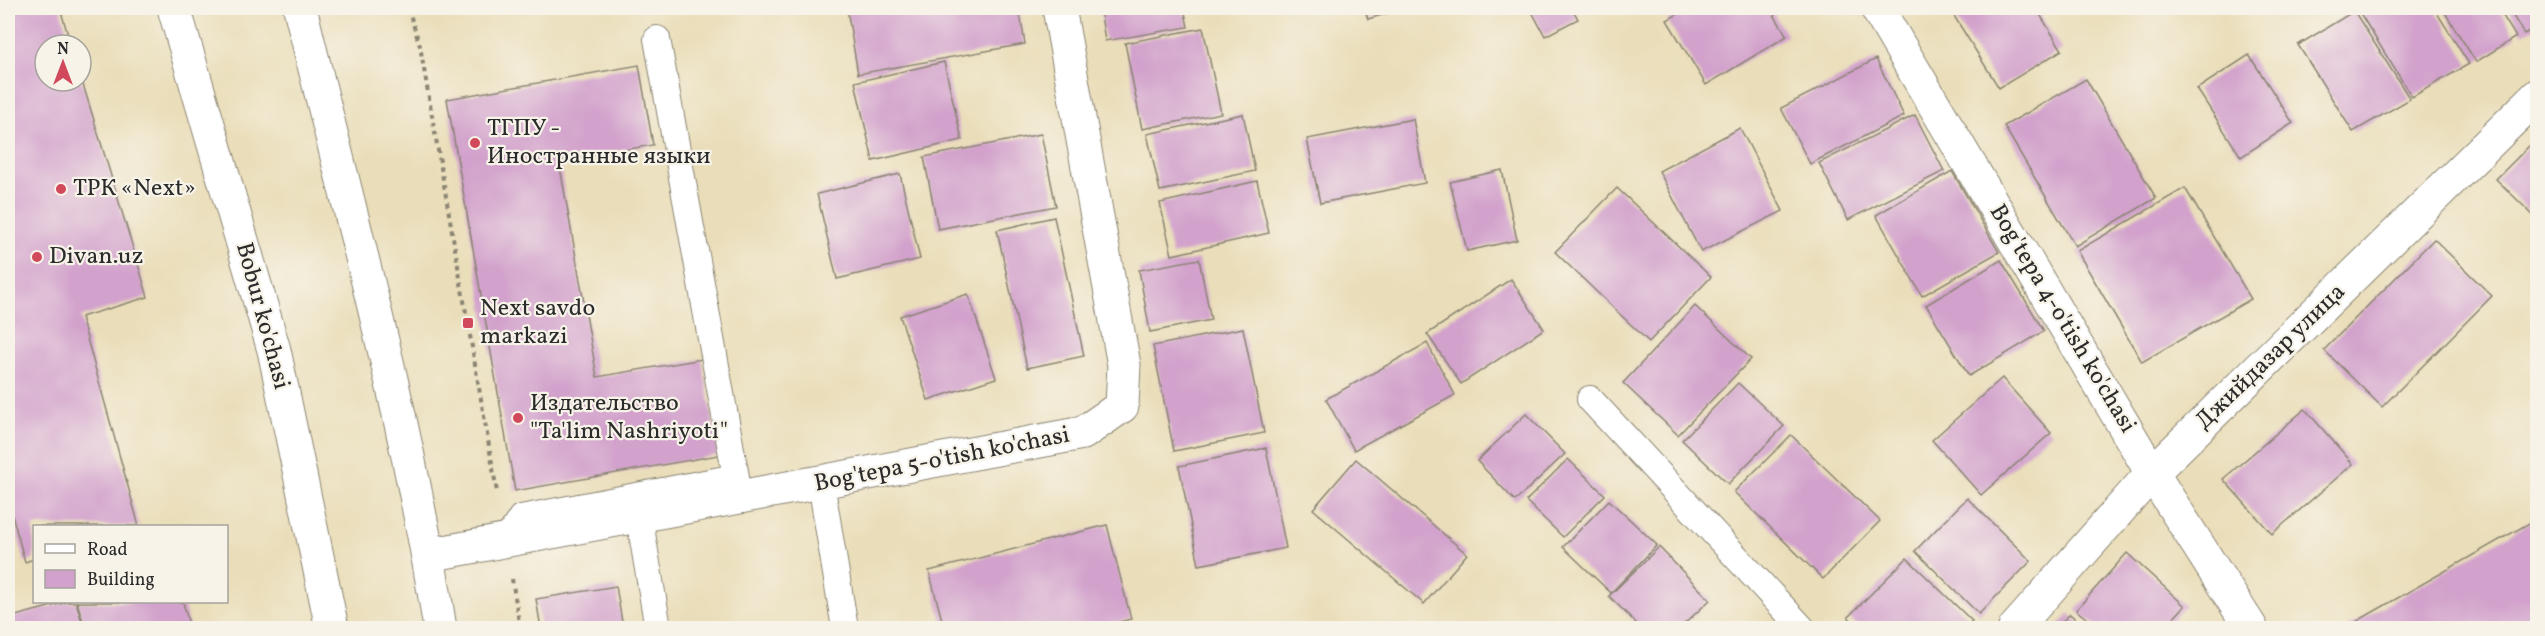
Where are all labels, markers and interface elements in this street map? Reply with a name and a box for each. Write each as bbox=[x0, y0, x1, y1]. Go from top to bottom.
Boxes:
north arrow bbox=[33, 33, 93, 93]
text: N bbox=[57, 39, 69, 61]
place label: ТГПУ - Иностранные языки bbox=[487, 112, 711, 174]
marker: ТГПУ - Иностранные языки bbox=[468, 136, 482, 150]
place label: ТРК «Next» bbox=[73, 172, 196, 206]
marker: ТРК «Next» bbox=[54, 182, 68, 196]
street label: Bog'tepa 4-o'tish ko'chasi bbox=[1980, 198, 2144, 440]
street label: Bobur ko'chasi bbox=[226, 239, 298, 393]
place label: Divan.uz bbox=[49, 240, 143, 274]
marker: Divan.uz bbox=[30, 250, 44, 264]
street label: Джийдазар улица bbox=[2188, 276, 2354, 438]
place label: Next savdo markazi bbox=[480, 292, 595, 354]
marker: Next savdo markazi bbox=[461, 316, 475, 330]
place label: Издательство "Ta'lim Nashriyoti" bbox=[530, 387, 728, 449]
marker: Издательство "Ta'lim Nashriyoti" bbox=[511, 411, 525, 425]
street label: Bog'tepa 5-o'tish ko'chasi bbox=[811, 419, 1073, 501]
legend bbox=[33, 525, 228, 603]
text: Road bbox=[87, 538, 128, 563]
text: Building bbox=[87, 568, 155, 593]

